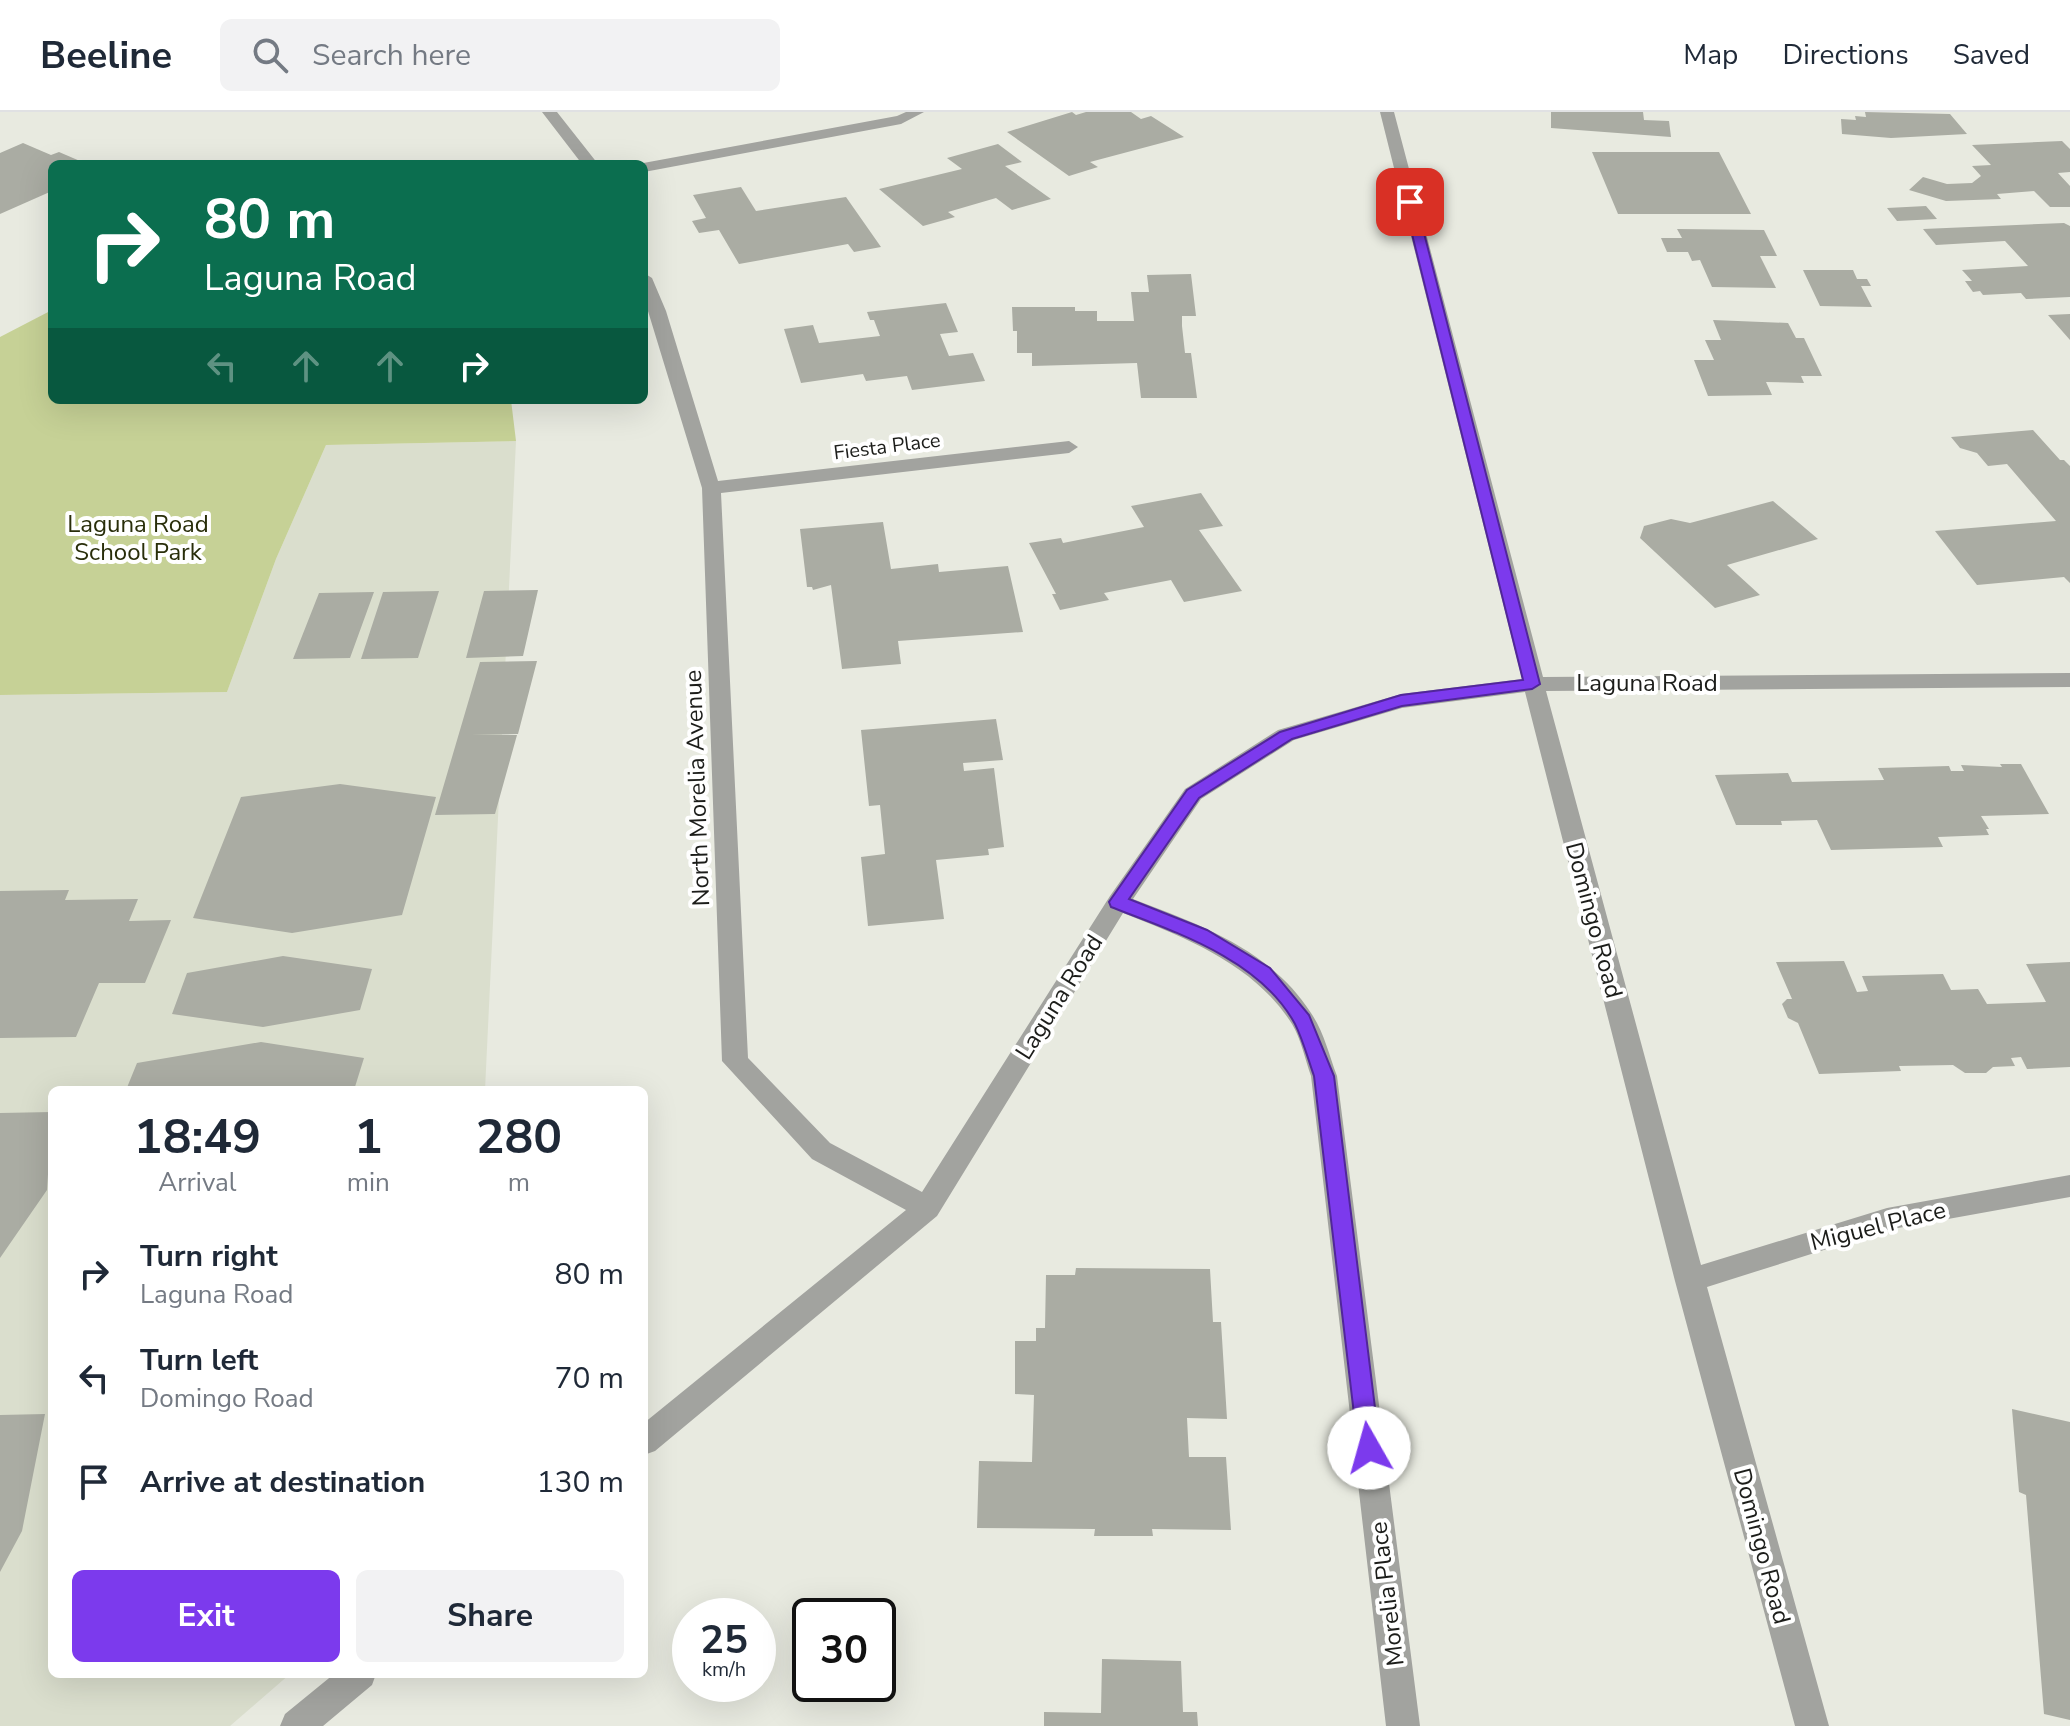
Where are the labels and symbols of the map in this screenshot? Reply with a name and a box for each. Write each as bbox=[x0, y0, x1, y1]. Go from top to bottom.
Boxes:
pin bbox=[1376, 168, 1444, 236]
street label: Fiesta Place bbox=[832, 427, 942, 466]
park label: Laguna Road School Park bbox=[67, 508, 209, 568]
street label: Laguna Road bbox=[1576, 667, 1718, 699]
street label: North Morelia Avenue bbox=[677, 669, 717, 907]
street label: Domingo Road bbox=[1558, 838, 1630, 1002]
street label: Laguna Road bbox=[1008, 928, 1110, 1066]
street label: Miguel Place bbox=[1807, 1194, 1949, 1258]
position arrow bbox=[1327, 1406, 1411, 1490]
street label: Domingo Road bbox=[1726, 1464, 1798, 1628]
street label: Morelia Place bbox=[1362, 1520, 1412, 1668]
speed limit sign: 30 bbox=[792, 1598, 896, 1702]

